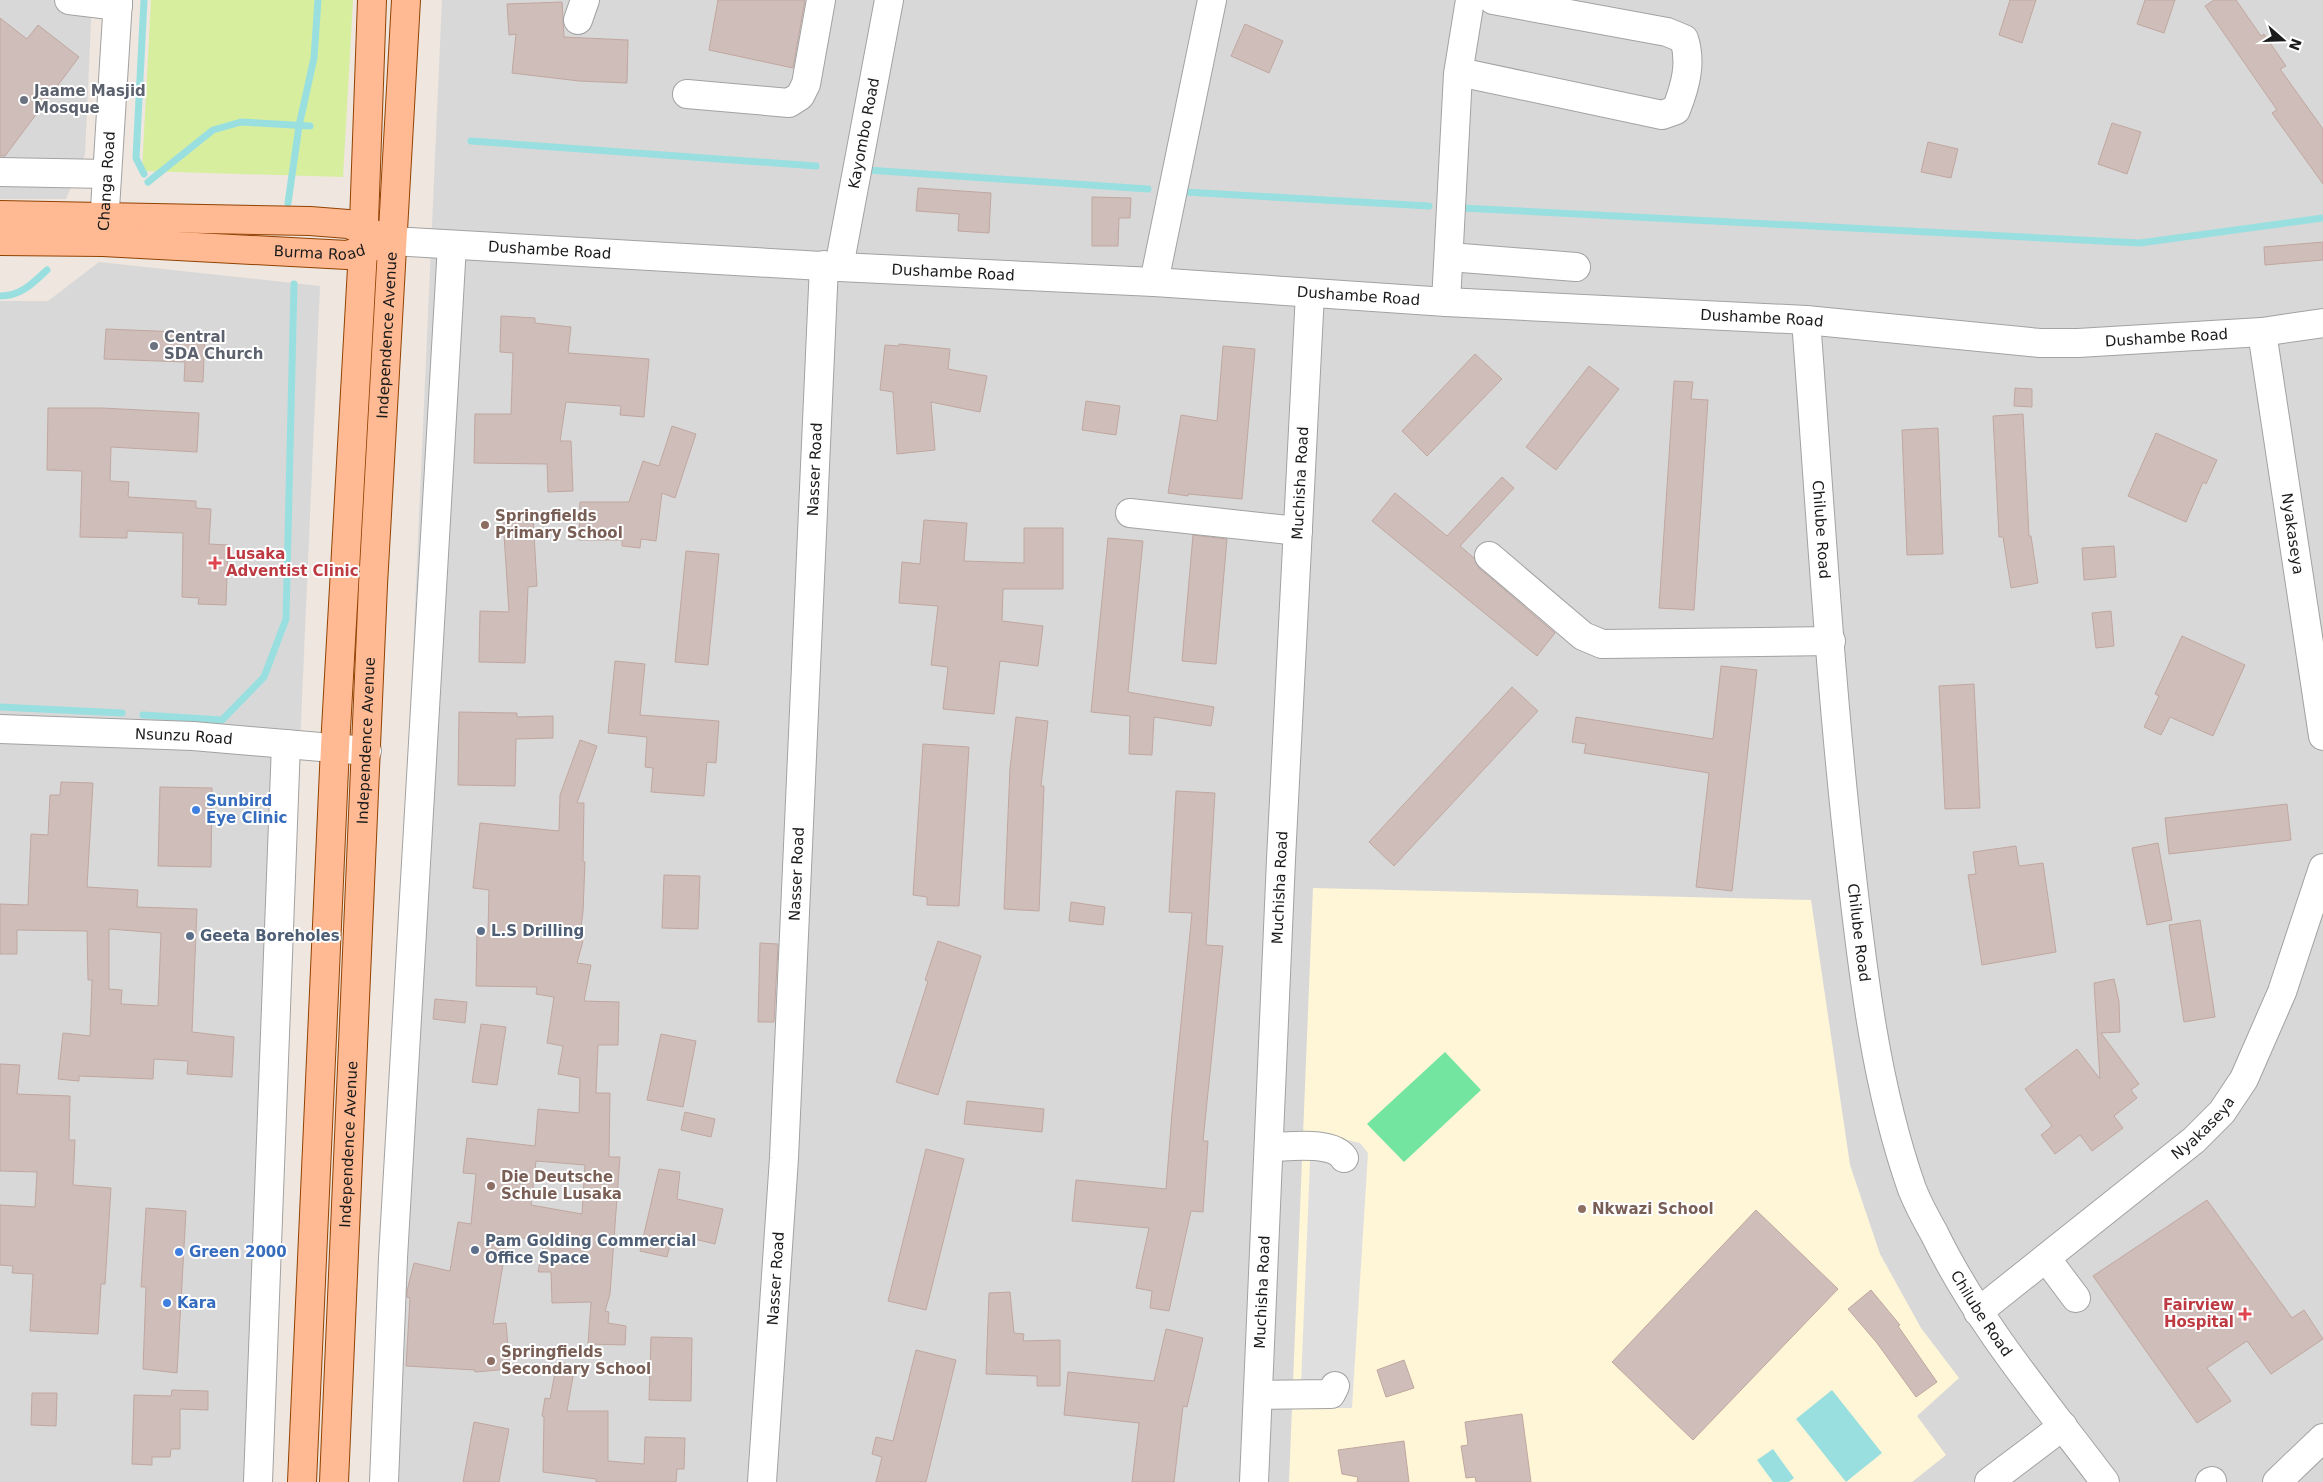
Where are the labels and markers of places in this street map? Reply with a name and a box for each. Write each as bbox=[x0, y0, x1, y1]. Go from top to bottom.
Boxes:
place label: Jaame Masjid Mosque bbox=[33, 82, 146, 117]
marker: Jaame Masjid Mosque bbox=[18, 94, 30, 106]
place label: Central SDA Church bbox=[164, 328, 263, 363]
marker: Central SDA Church bbox=[148, 340, 160, 352]
place label: Springfields Primary School bbox=[495, 507, 623, 542]
marker: Springfields Primary School bbox=[479, 519, 491, 531]
place label: Lusaka Adventist Clinic bbox=[226, 545, 359, 580]
marker: Lusaka Adventist Clinic bbox=[208, 556, 222, 570]
place label: Sunbird Eye Clinic bbox=[206, 792, 287, 827]
marker: Sunbird Eye Clinic bbox=[190, 804, 202, 816]
place label: L.S Drilling bbox=[491, 922, 584, 940]
marker: L.S Drilling bbox=[475, 925, 487, 937]
place label: Geeta Boreholes bbox=[200, 927, 340, 945]
marker: Geeta Boreholes bbox=[184, 930, 196, 942]
place label: Die Deutsche Schule Lusaka bbox=[501, 1168, 622, 1203]
marker: Die Deutsche Schule Lusaka bbox=[485, 1180, 497, 1192]
place label: Nkwazi School bbox=[1592, 1200, 1714, 1218]
marker: Nkwazi School bbox=[1576, 1203, 1588, 1215]
place label: Pam Golding Commercial Office Space bbox=[485, 1232, 696, 1267]
place label: Green 2000 bbox=[189, 1243, 287, 1261]
marker: Pam Golding Commercial Office Space bbox=[469, 1244, 481, 1256]
marker: Green 2000 bbox=[173, 1246, 185, 1258]
place label: Kara bbox=[177, 1294, 216, 1312]
place label: Fairview Hospital bbox=[2163, 1296, 2234, 1331]
marker: Kara bbox=[161, 1297, 173, 1309]
marker: Fairview Hospital bbox=[2238, 1307, 2252, 1321]
place label: Springfields Secondary School bbox=[501, 1343, 651, 1378]
marker: Springfields Secondary School bbox=[485, 1355, 497, 1367]

